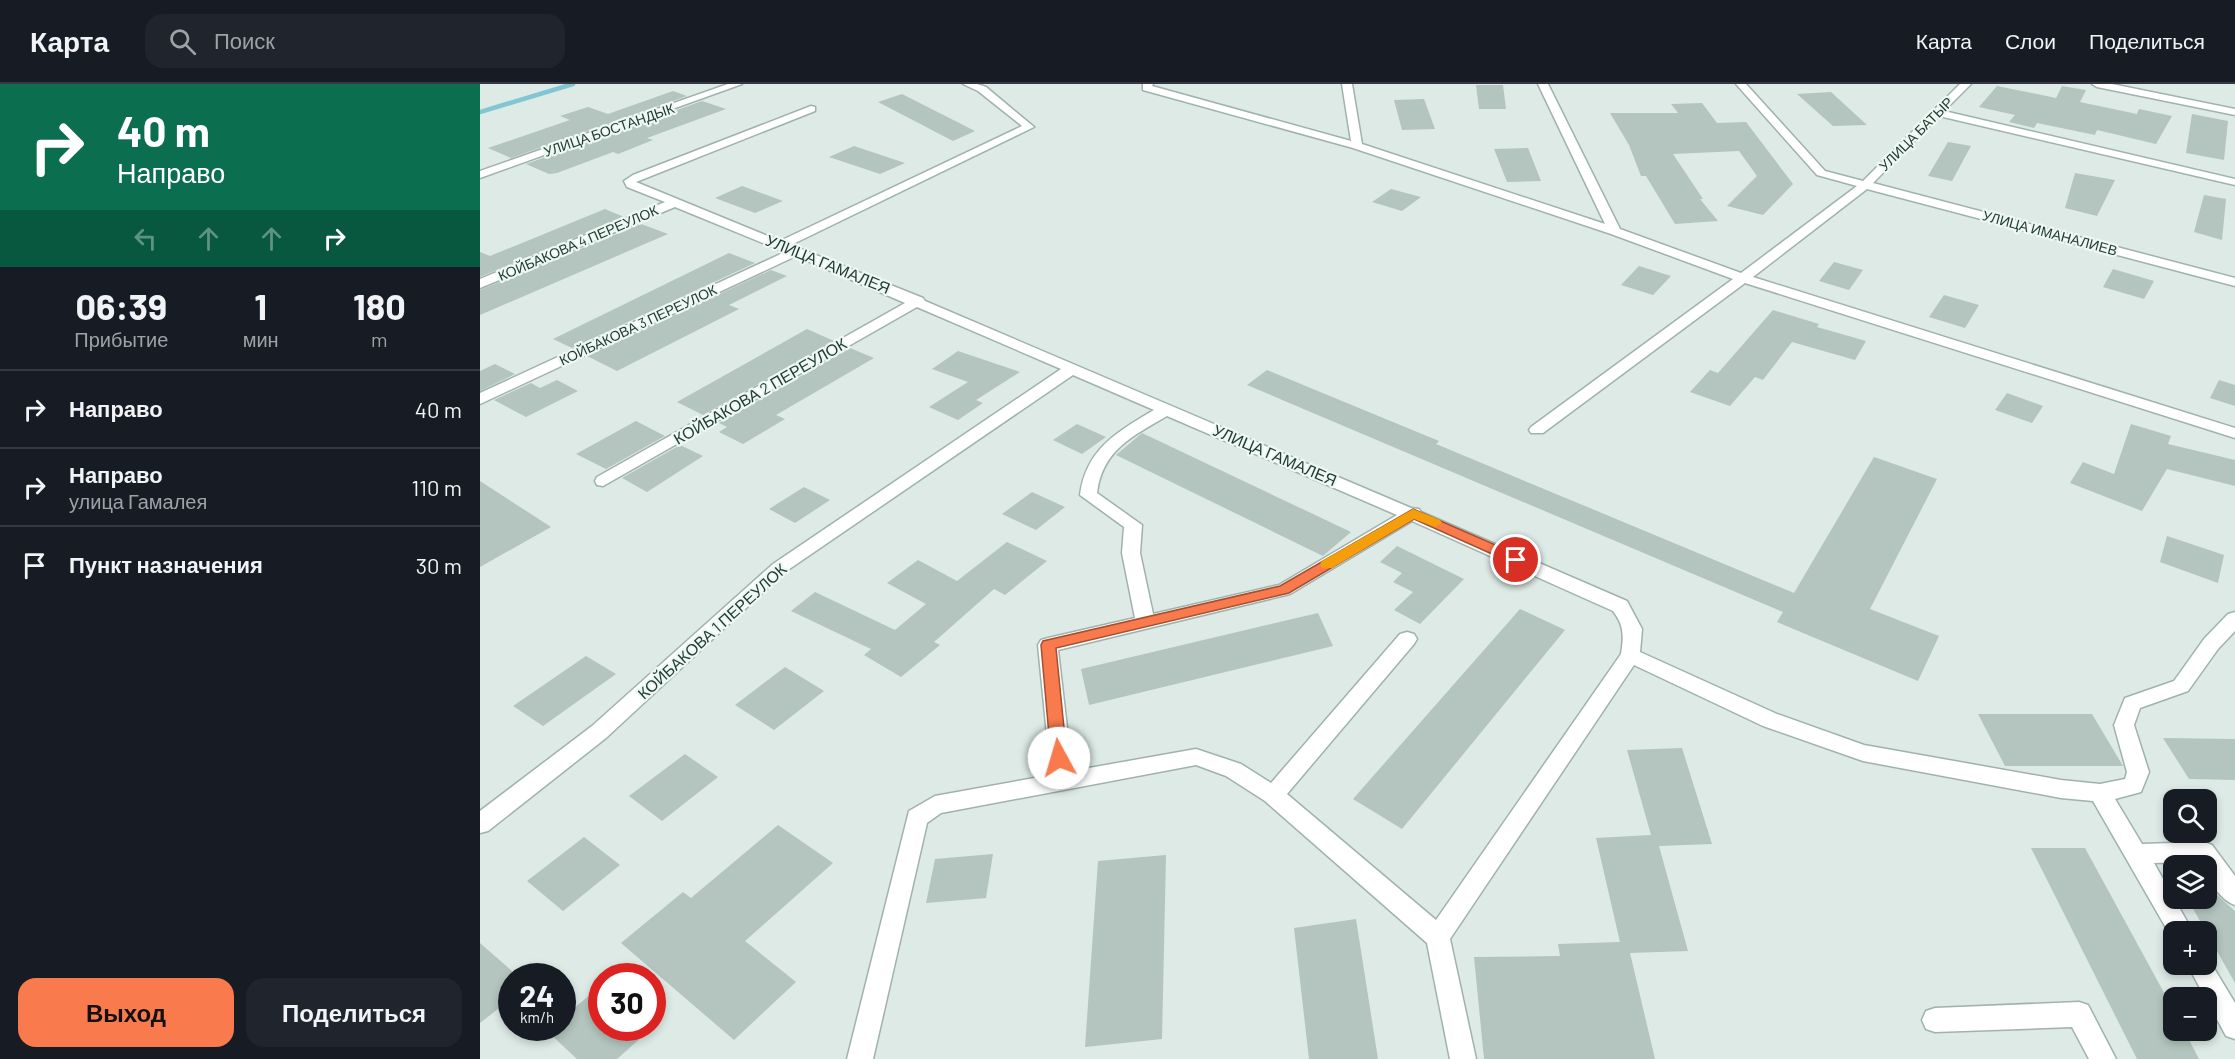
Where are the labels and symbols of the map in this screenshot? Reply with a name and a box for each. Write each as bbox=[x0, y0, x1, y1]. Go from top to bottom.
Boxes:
street label: УЛИЦА БАТЫР bbox=[1875, 93, 1956, 174]
street label: УЛИЦА БОСТАНДЫК bbox=[541, 99, 677, 160]
street label: КОЙБАКОВА 4 ПЕРЕУЛОК bbox=[495, 201, 661, 284]
street label: УЛИЦА ИМАНАЛИЕВ bbox=[1981, 206, 2119, 259]
street label: УЛИЦА ГАМАЛЕЯ bbox=[763, 230, 893, 297]
street label: КОЙБАКОВА 3 ПЕРЕУЛОК bbox=[556, 280, 720, 369]
street label: КОЙБАКОВА 2 ПЕРЕУЛОК bbox=[670, 333, 850, 448]
street label: УЛИЦА ГАМАЛЕЯ bbox=[1210, 420, 1340, 489]
pin bbox=[1490, 534, 1541, 585]
street label: КОЙБАКОВА 1 ПЕРЕУЛОК bbox=[633, 558, 791, 703]
position arrow bbox=[1027, 726, 1091, 790]
speed limit sign: 30 bbox=[588, 963, 666, 1041]

